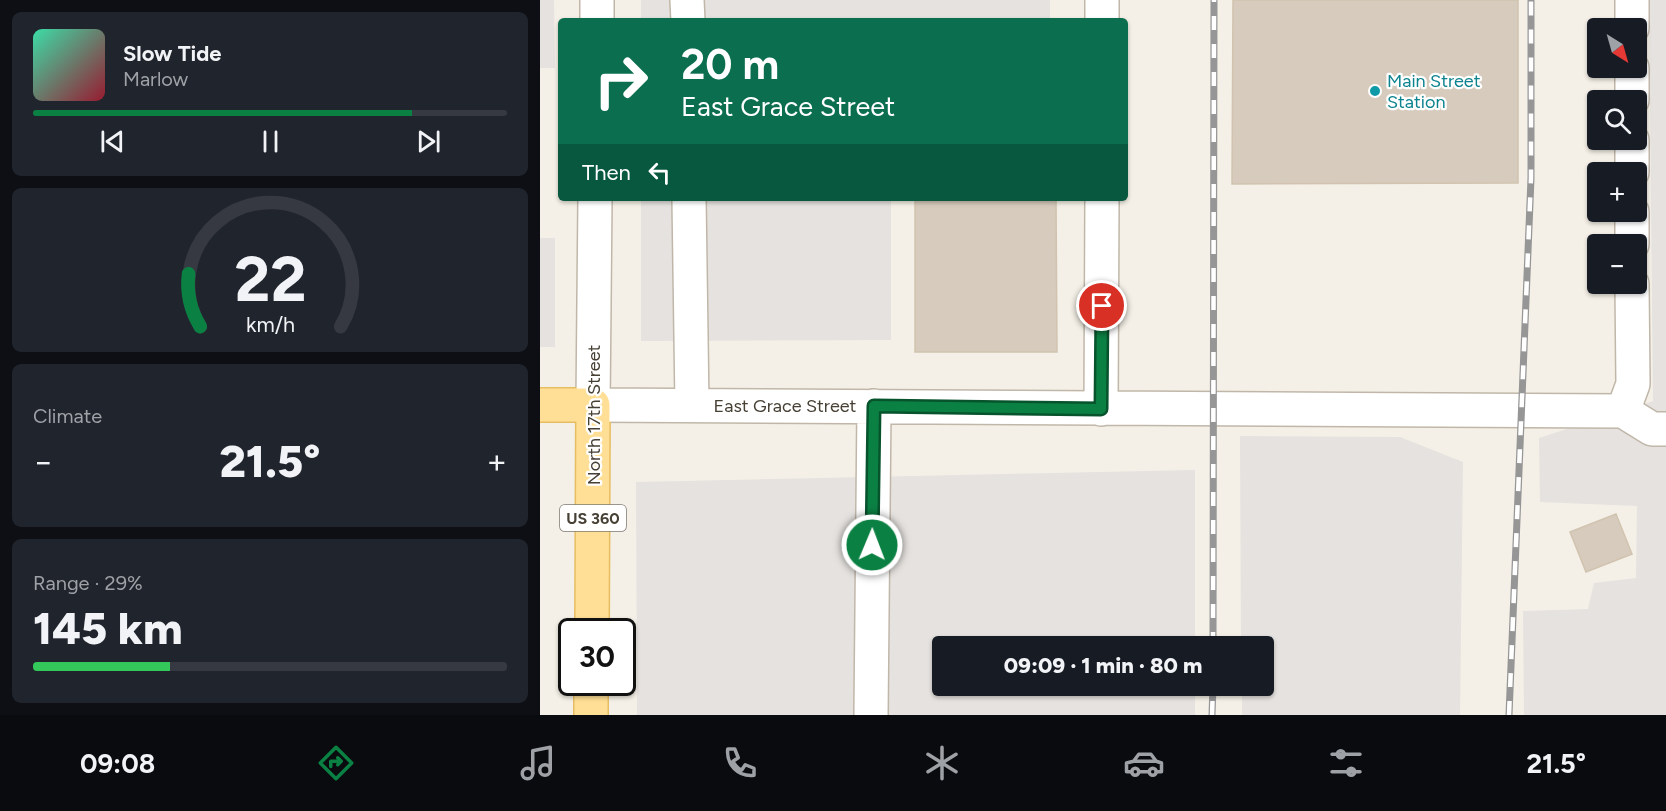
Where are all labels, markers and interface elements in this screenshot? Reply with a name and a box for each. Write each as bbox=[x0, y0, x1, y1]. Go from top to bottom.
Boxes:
north arrow bbox=[1587, 18, 1647, 78]
map controls bbox=[1587, 18, 1647, 294]
text: 20 m bbox=[681, 39, 779, 90]
text: Slow Tide bbox=[123, 40, 222, 67]
icon: right bbox=[582, 42, 660, 120]
text: Marlow bbox=[123, 67, 188, 91]
place label: Main Street Station bbox=[1387, 70, 1481, 113]
marker: Main Street Station bbox=[1368, 84, 1382, 98]
text: East Grace Street bbox=[681, 90, 895, 123]
button: search bbox=[1587, 90, 1647, 150]
icon: previous bbox=[96, 125, 129, 158]
icon: pause bbox=[254, 125, 287, 158]
icon: next bbox=[412, 125, 445, 158]
icon: left bbox=[643, 156, 676, 189]
text: Then bbox=[582, 159, 631, 186]
button: + bbox=[1587, 162, 1647, 222]
button: − bbox=[1587, 234, 1647, 294]
text: 22 bbox=[234, 242, 306, 317]
pin bbox=[1076, 280, 1127, 331]
icon: arrive bbox=[1085, 289, 1118, 322]
text: km/h bbox=[246, 312, 294, 337]
street label: North 17th Street bbox=[583, 345, 605, 485]
street label: East Grace Street bbox=[714, 395, 857, 417]
text: Climate bbox=[33, 404, 102, 428]
text: 21.5° bbox=[219, 434, 321, 488]
text: − bbox=[33, 442, 54, 481]
text: + bbox=[486, 442, 507, 481]
road number: US 360 bbox=[560, 505, 626, 531]
position arrow bbox=[840, 513, 904, 577]
text: Range · 29% bbox=[33, 571, 143, 595]
text: 145 km bbox=[33, 601, 183, 655]
speed limit sign: 30 bbox=[558, 618, 636, 696]
text: 09:09 · 1 min · 80 m bbox=[1004, 652, 1202, 679]
icon: directions bbox=[315, 742, 357, 784]
icon: music bbox=[517, 742, 559, 784]
icon: phone bbox=[719, 742, 761, 784]
icon: climate bbox=[921, 742, 963, 784]
icon: car bbox=[1123, 742, 1165, 784]
icon: filters bbox=[1325, 742, 1367, 784]
text: 09:08 bbox=[80, 747, 155, 780]
text: 21.5° bbox=[1526, 747, 1586, 780]

